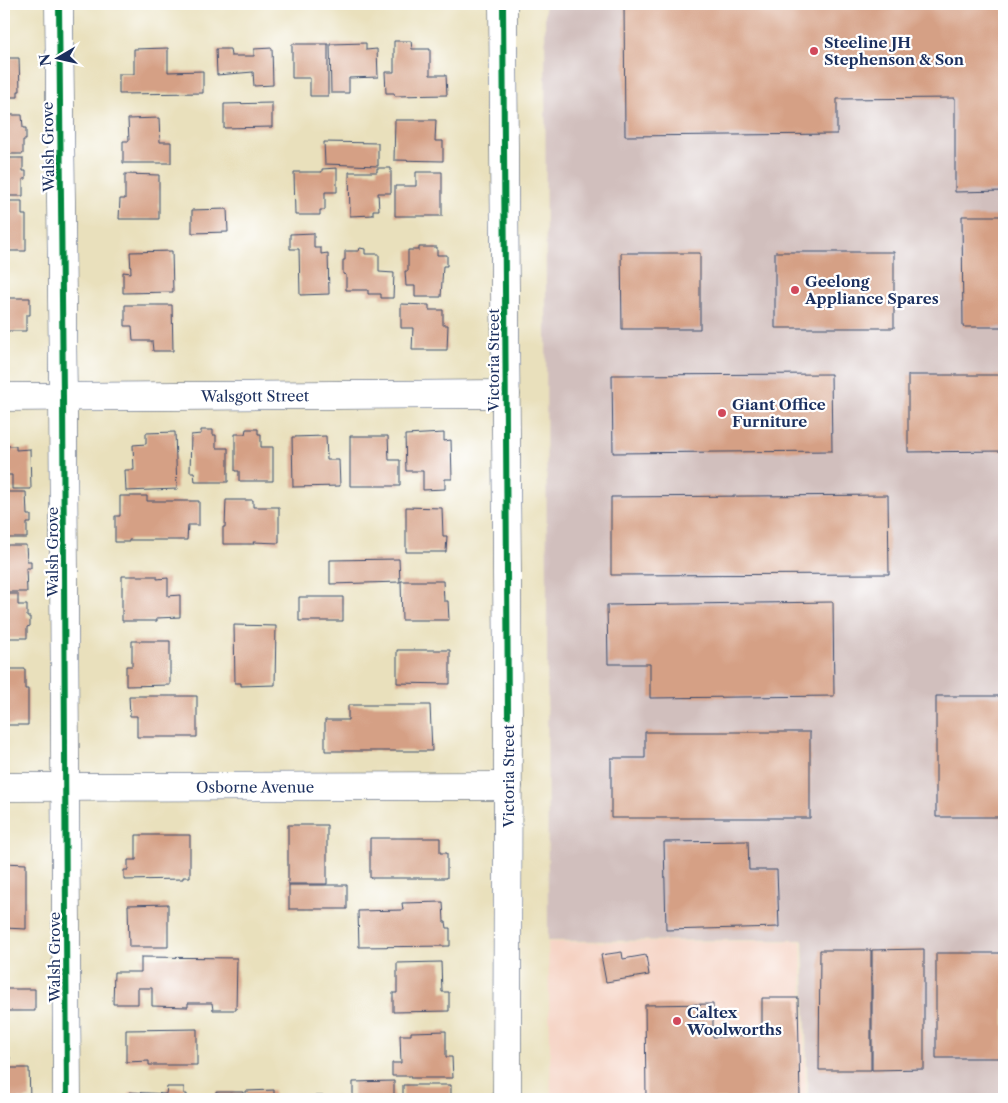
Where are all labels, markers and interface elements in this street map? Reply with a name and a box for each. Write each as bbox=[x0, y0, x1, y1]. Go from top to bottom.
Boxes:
north arrow bbox=[32, 32, 82, 82]
place label: Steeline JH Stephenson & Son bbox=[824, 33, 965, 69]
marker: Steeline JH Stephenson & Son bbox=[808, 45, 820, 57]
text: N bbox=[35, 53, 55, 67]
street label: Walsh Grove bbox=[38, 102, 58, 193]
place label: Geelong Appliance Spares bbox=[804, 272, 939, 308]
marker: Geelong Appliance Spares bbox=[789, 284, 801, 296]
street label: Victoria Street bbox=[484, 308, 503, 412]
street label: Walsgott Street bbox=[200, 386, 310, 405]
place label: Giant Office Furniture bbox=[732, 395, 826, 431]
marker: Giant Office Furniture bbox=[716, 407, 728, 419]
street label: Walsh Grove bbox=[43, 507, 62, 598]
street label: Victoria Street bbox=[499, 724, 518, 828]
street label: Osborne Avenue bbox=[196, 777, 314, 796]
street label: Walsh Grove bbox=[45, 912, 64, 1003]
place label: Caltex Woolworths bbox=[686, 1003, 782, 1039]
marker: Caltex Woolworths bbox=[671, 1015, 683, 1027]

